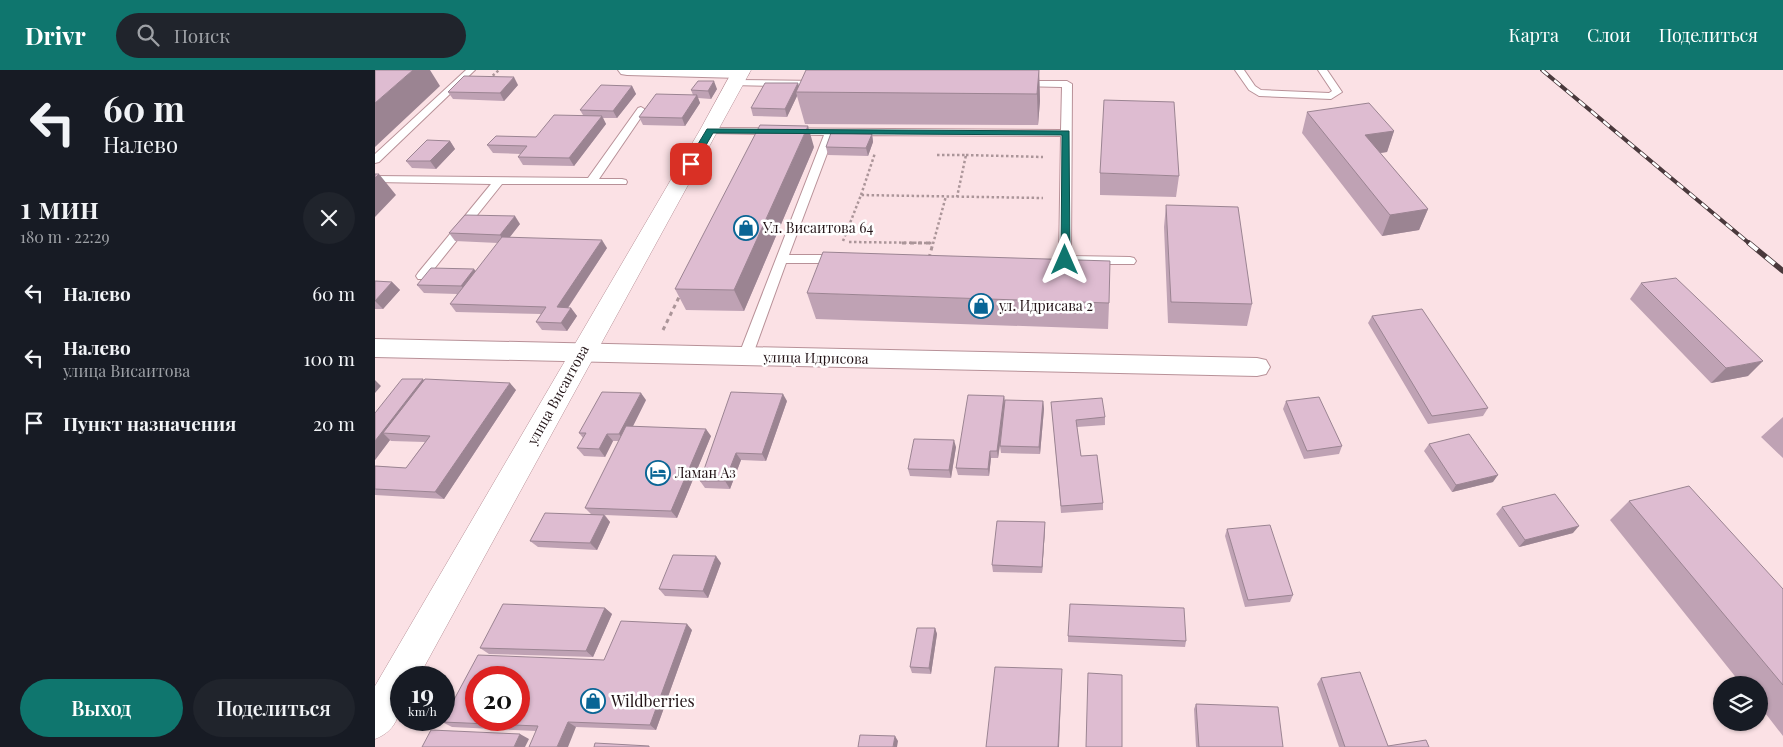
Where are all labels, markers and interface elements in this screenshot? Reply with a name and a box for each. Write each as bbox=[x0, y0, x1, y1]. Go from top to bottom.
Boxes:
search box bbox=[116, 13, 466, 58]
text: Drivr bbox=[25, 19, 86, 51]
icon: search bbox=[134, 21, 162, 49]
text: Поиск bbox=[174, 22, 230, 48]
text: Карта bbox=[1508, 23, 1559, 47]
text: Слои bbox=[1587, 23, 1631, 47]
text: Поделиться bbox=[1659, 23, 1758, 47]
text: 60 m bbox=[103, 84, 185, 131]
icon: left bbox=[20, 90, 85, 155]
text: Налево bbox=[103, 129, 178, 159]
pin bbox=[670, 143, 712, 185]
icon: arrive bbox=[677, 150, 705, 178]
text: 1 мин bbox=[20, 187, 99, 227]
button: close bbox=[303, 192, 355, 244]
shop icon: Ул. Висаитова 64 bbox=[733, 215, 759, 241]
place label: Ул. Висаитова 64 bbox=[762, 218, 873, 237]
text: 180 m · 22:29 bbox=[20, 226, 110, 247]
position arrow bbox=[1038, 233, 1090, 285]
icon: left bbox=[20, 279, 48, 307]
text: Налево bbox=[63, 280, 131, 306]
text: 60 m bbox=[312, 280, 355, 306]
shop icon: ул. Идрисава 2 bbox=[968, 293, 994, 319]
place label: ул. Идрисава 2 bbox=[998, 296, 1093, 315]
text: Налево bbox=[63, 334, 131, 360]
street label: улица Висаитова bbox=[522, 341, 593, 449]
icon: left bbox=[20, 344, 48, 372]
text: 100 m bbox=[304, 345, 355, 371]
street label: улица Идрисова bbox=[762, 347, 869, 368]
text: улица Висаитова bbox=[63, 360, 190, 381]
icon: arrive bbox=[20, 409, 48, 437]
text: Пункт назначения bbox=[63, 410, 236, 436]
text: 20 m bbox=[313, 410, 355, 436]
hotel icon: Ламан Аз bbox=[645, 460, 671, 486]
place label: Ламан Аз bbox=[674, 463, 736, 482]
speed limit sign: 20 bbox=[465, 666, 530, 731]
text: 19 bbox=[411, 676, 434, 709]
map controls bbox=[1713, 676, 1768, 731]
button: layers bbox=[1713, 676, 1768, 731]
button: Выход bbox=[20, 679, 183, 737]
button: Поделиться bbox=[193, 679, 355, 737]
shop icon: Wildberries bbox=[580, 688, 606, 714]
place label: Wildberries bbox=[610, 690, 695, 711]
text: km/h bbox=[408, 703, 437, 719]

